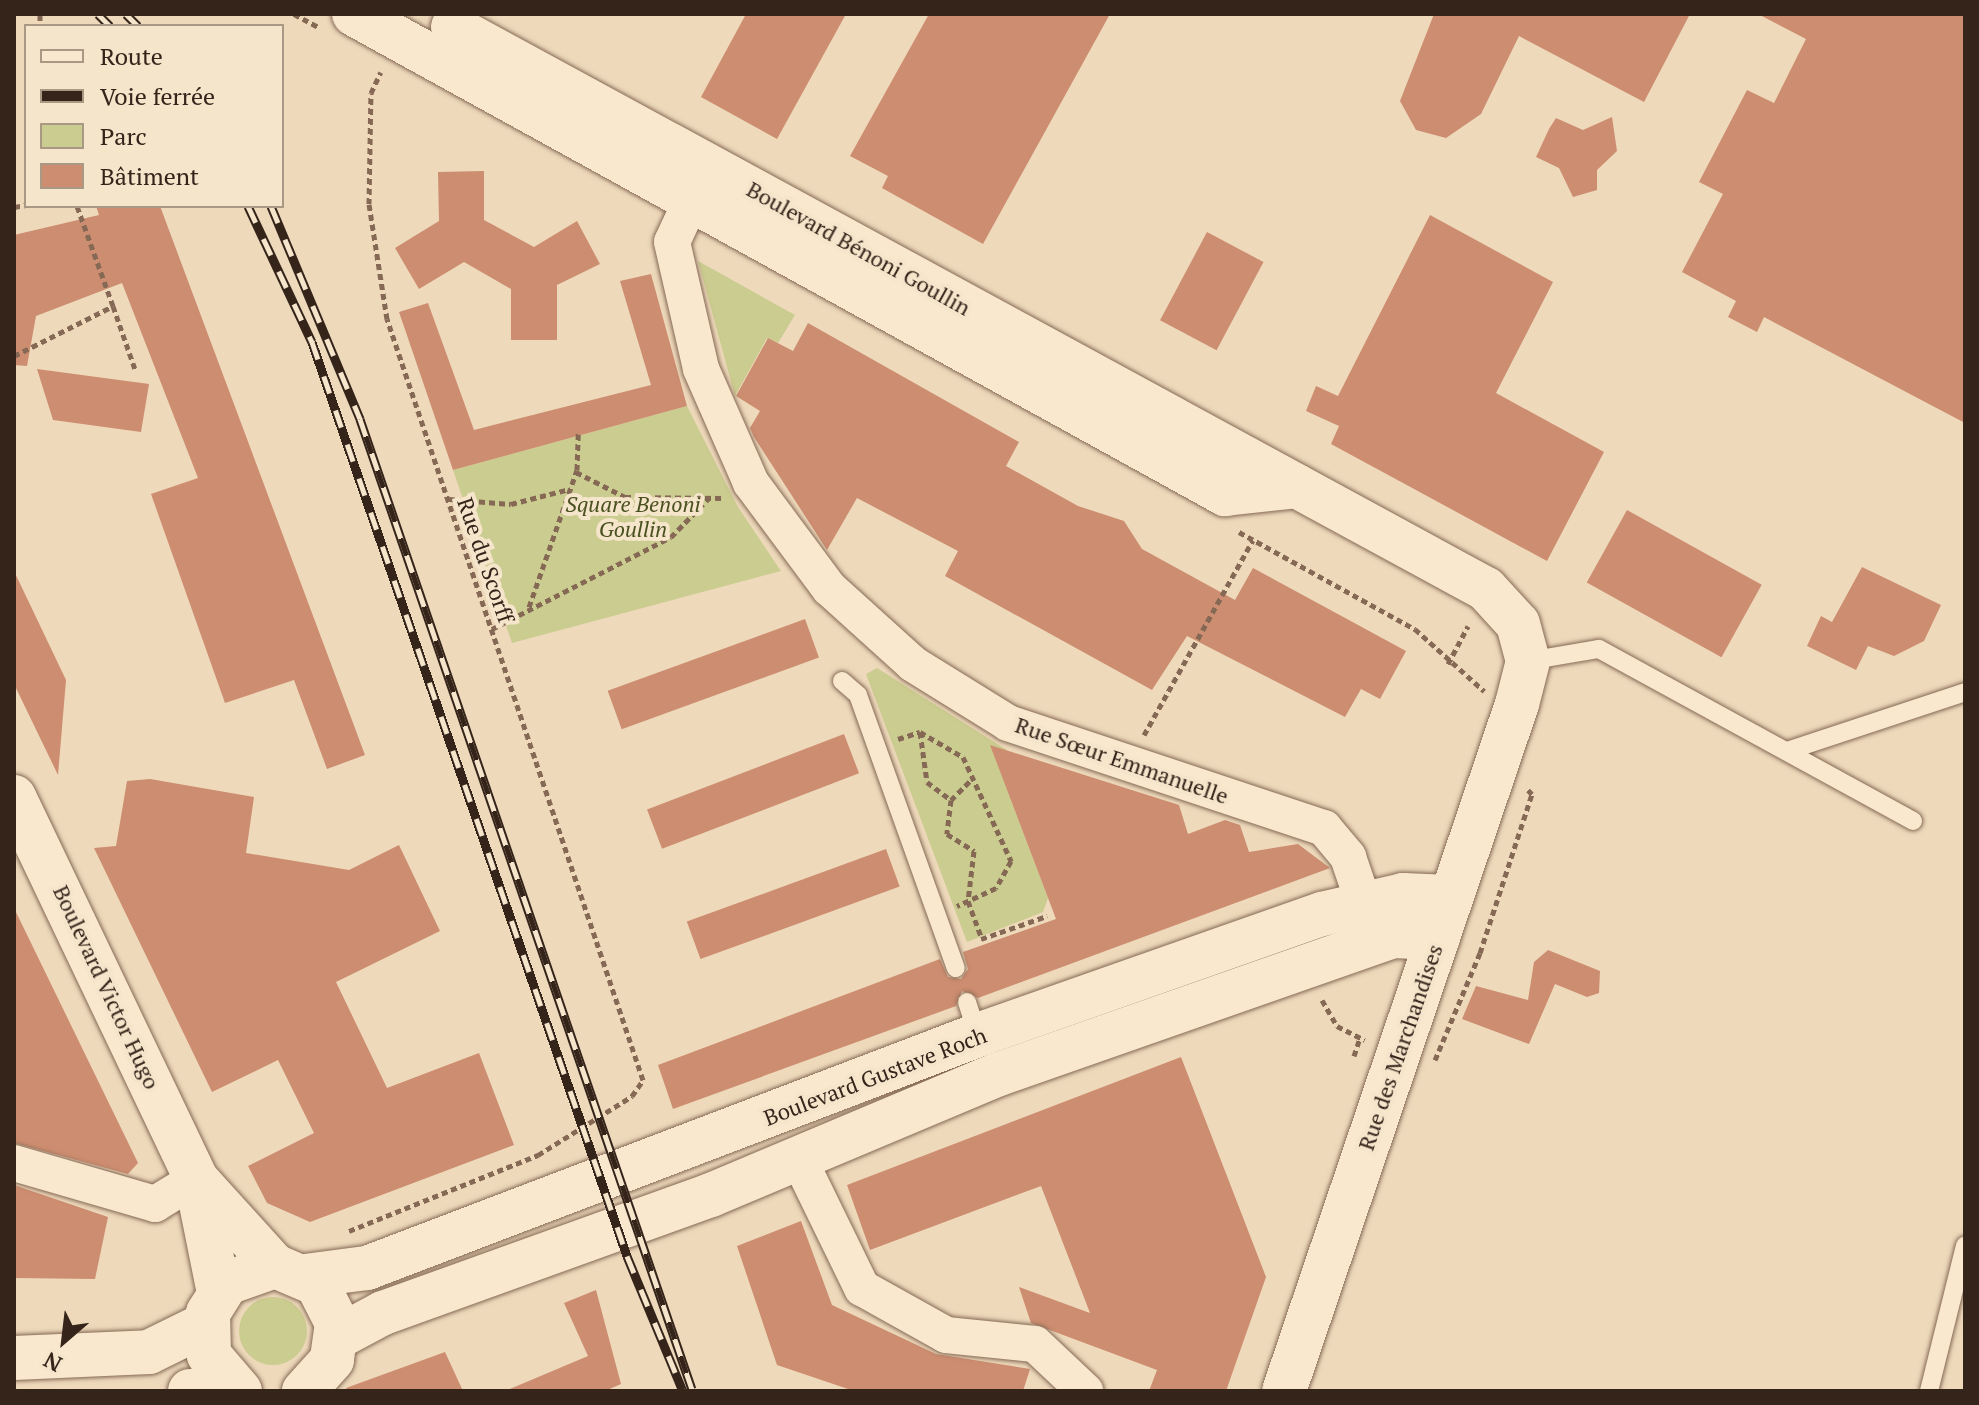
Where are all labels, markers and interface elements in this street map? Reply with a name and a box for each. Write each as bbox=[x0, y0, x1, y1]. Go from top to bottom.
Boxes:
legend bbox=[24, 24, 284, 208]
text: Route bbox=[100, 40, 163, 72]
text: Voie ferrée bbox=[100, 80, 215, 112]
text: Parc bbox=[100, 120, 147, 152]
text: Bâtiment bbox=[100, 160, 199, 192]
street label: Boulevard Bénoni Goullin bbox=[743, 175, 975, 321]
park label: Square Benoni Goullin bbox=[565, 490, 701, 542]
street label: Rue du Scorff bbox=[452, 494, 520, 626]
street label: Rue Sœur Emmanuelle bbox=[1012, 711, 1232, 809]
street label: Boulevard Victor Hugo bbox=[48, 881, 166, 1093]
street label: Rue des Marchandises bbox=[1352, 941, 1448, 1153]
street label: Boulevard Gustave Roch bbox=[760, 1021, 990, 1131]
north arrow bbox=[24, 1301, 104, 1381]
text: N bbox=[38, 1346, 67, 1379]

